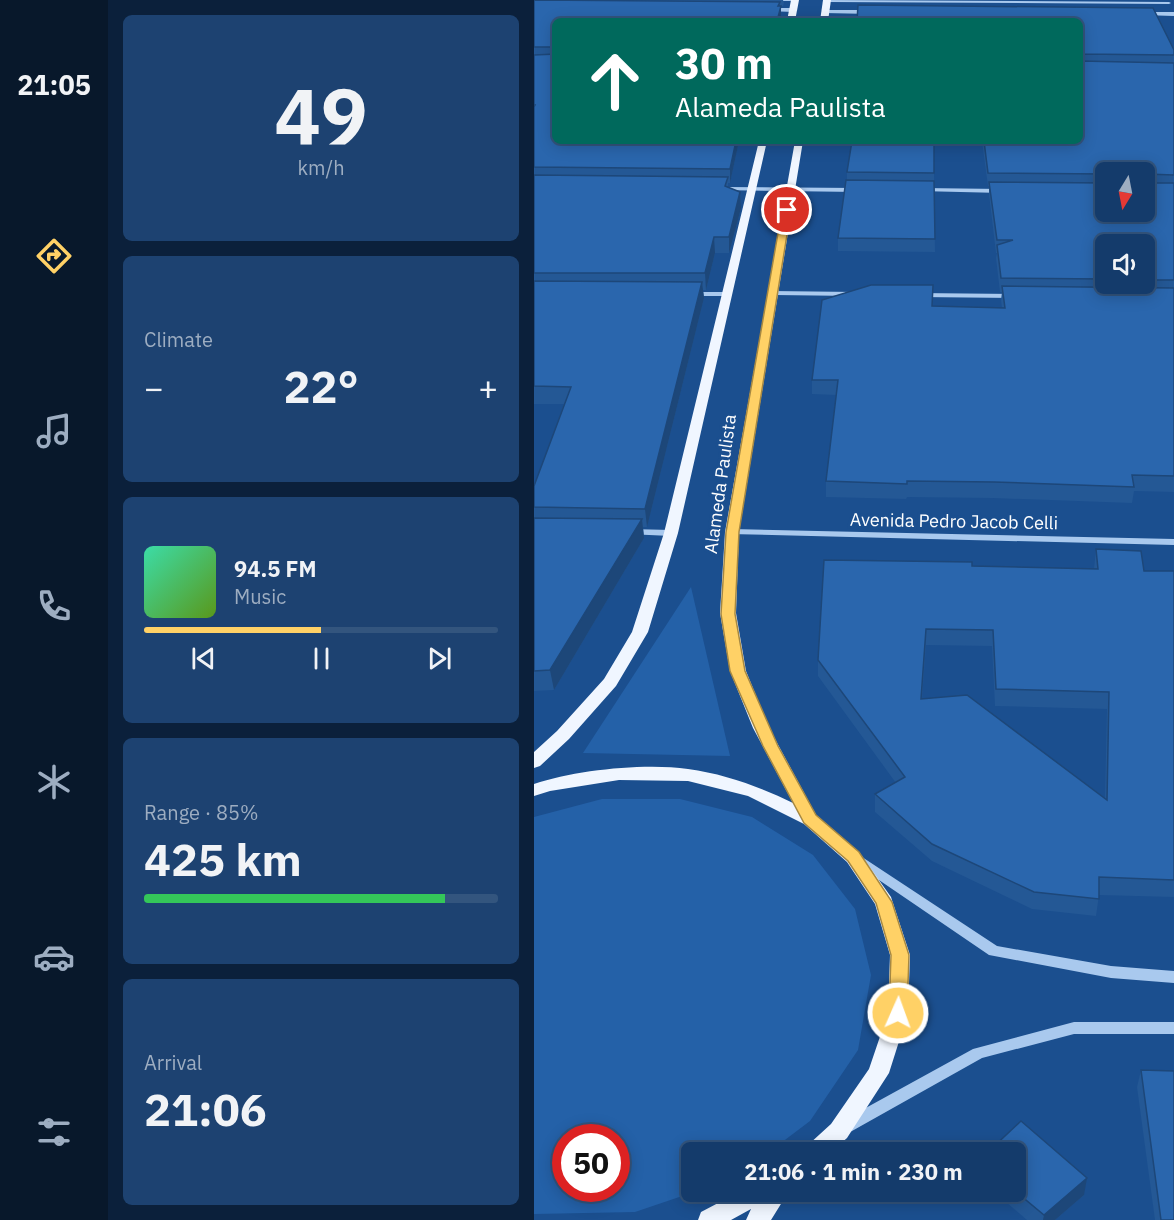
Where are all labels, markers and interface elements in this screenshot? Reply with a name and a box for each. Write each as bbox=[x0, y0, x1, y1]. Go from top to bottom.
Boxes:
text: 30 m bbox=[675, 36, 773, 91]
icon: ahead bbox=[576, 42, 654, 120]
text: 49 bbox=[274, 64, 368, 165]
text: 21:05 bbox=[17, 67, 91, 102]
text: Alameda Paulista bbox=[675, 89, 886, 124]
text: km/h bbox=[297, 154, 345, 181]
north arrow bbox=[1095, 162, 1155, 222]
map controls bbox=[1095, 162, 1155, 294]
pin bbox=[761, 184, 812, 235]
icon: arrive bbox=[770, 193, 803, 226]
button: sound bbox=[1095, 234, 1155, 294]
icon: directions bbox=[33, 235, 75, 277]
text: Climate bbox=[144, 326, 213, 353]
text: 22° bbox=[283, 357, 359, 415]
text: − bbox=[144, 366, 164, 409]
text: + bbox=[478, 366, 498, 409]
icon: music bbox=[33, 410, 75, 452]
street label: Alameda Paulista bbox=[699, 412, 741, 555]
street label: Avenida Pedro Jacob Celli bbox=[850, 508, 1058, 534]
text: 94.5 FM bbox=[234, 554, 317, 583]
text: Music bbox=[234, 583, 286, 610]
icon: phone bbox=[33, 585, 75, 627]
icon: previous bbox=[187, 642, 220, 675]
icon: pause bbox=[305, 642, 338, 675]
icon: next bbox=[423, 642, 456, 675]
icon: climate bbox=[33, 761, 75, 803]
text: Range · 85% bbox=[144, 799, 259, 826]
text: 425 km bbox=[144, 830, 302, 888]
icon: car bbox=[33, 936, 75, 978]
position arrow bbox=[866, 981, 930, 1045]
text: Arrival bbox=[144, 1049, 202, 1076]
text: 21:06 bbox=[144, 1080, 267, 1138]
icon: filters bbox=[33, 1111, 75, 1153]
speed limit sign: 50 bbox=[552, 1124, 630, 1202]
text: 21:06 · 1 min · 230 m bbox=[744, 1157, 963, 1186]

